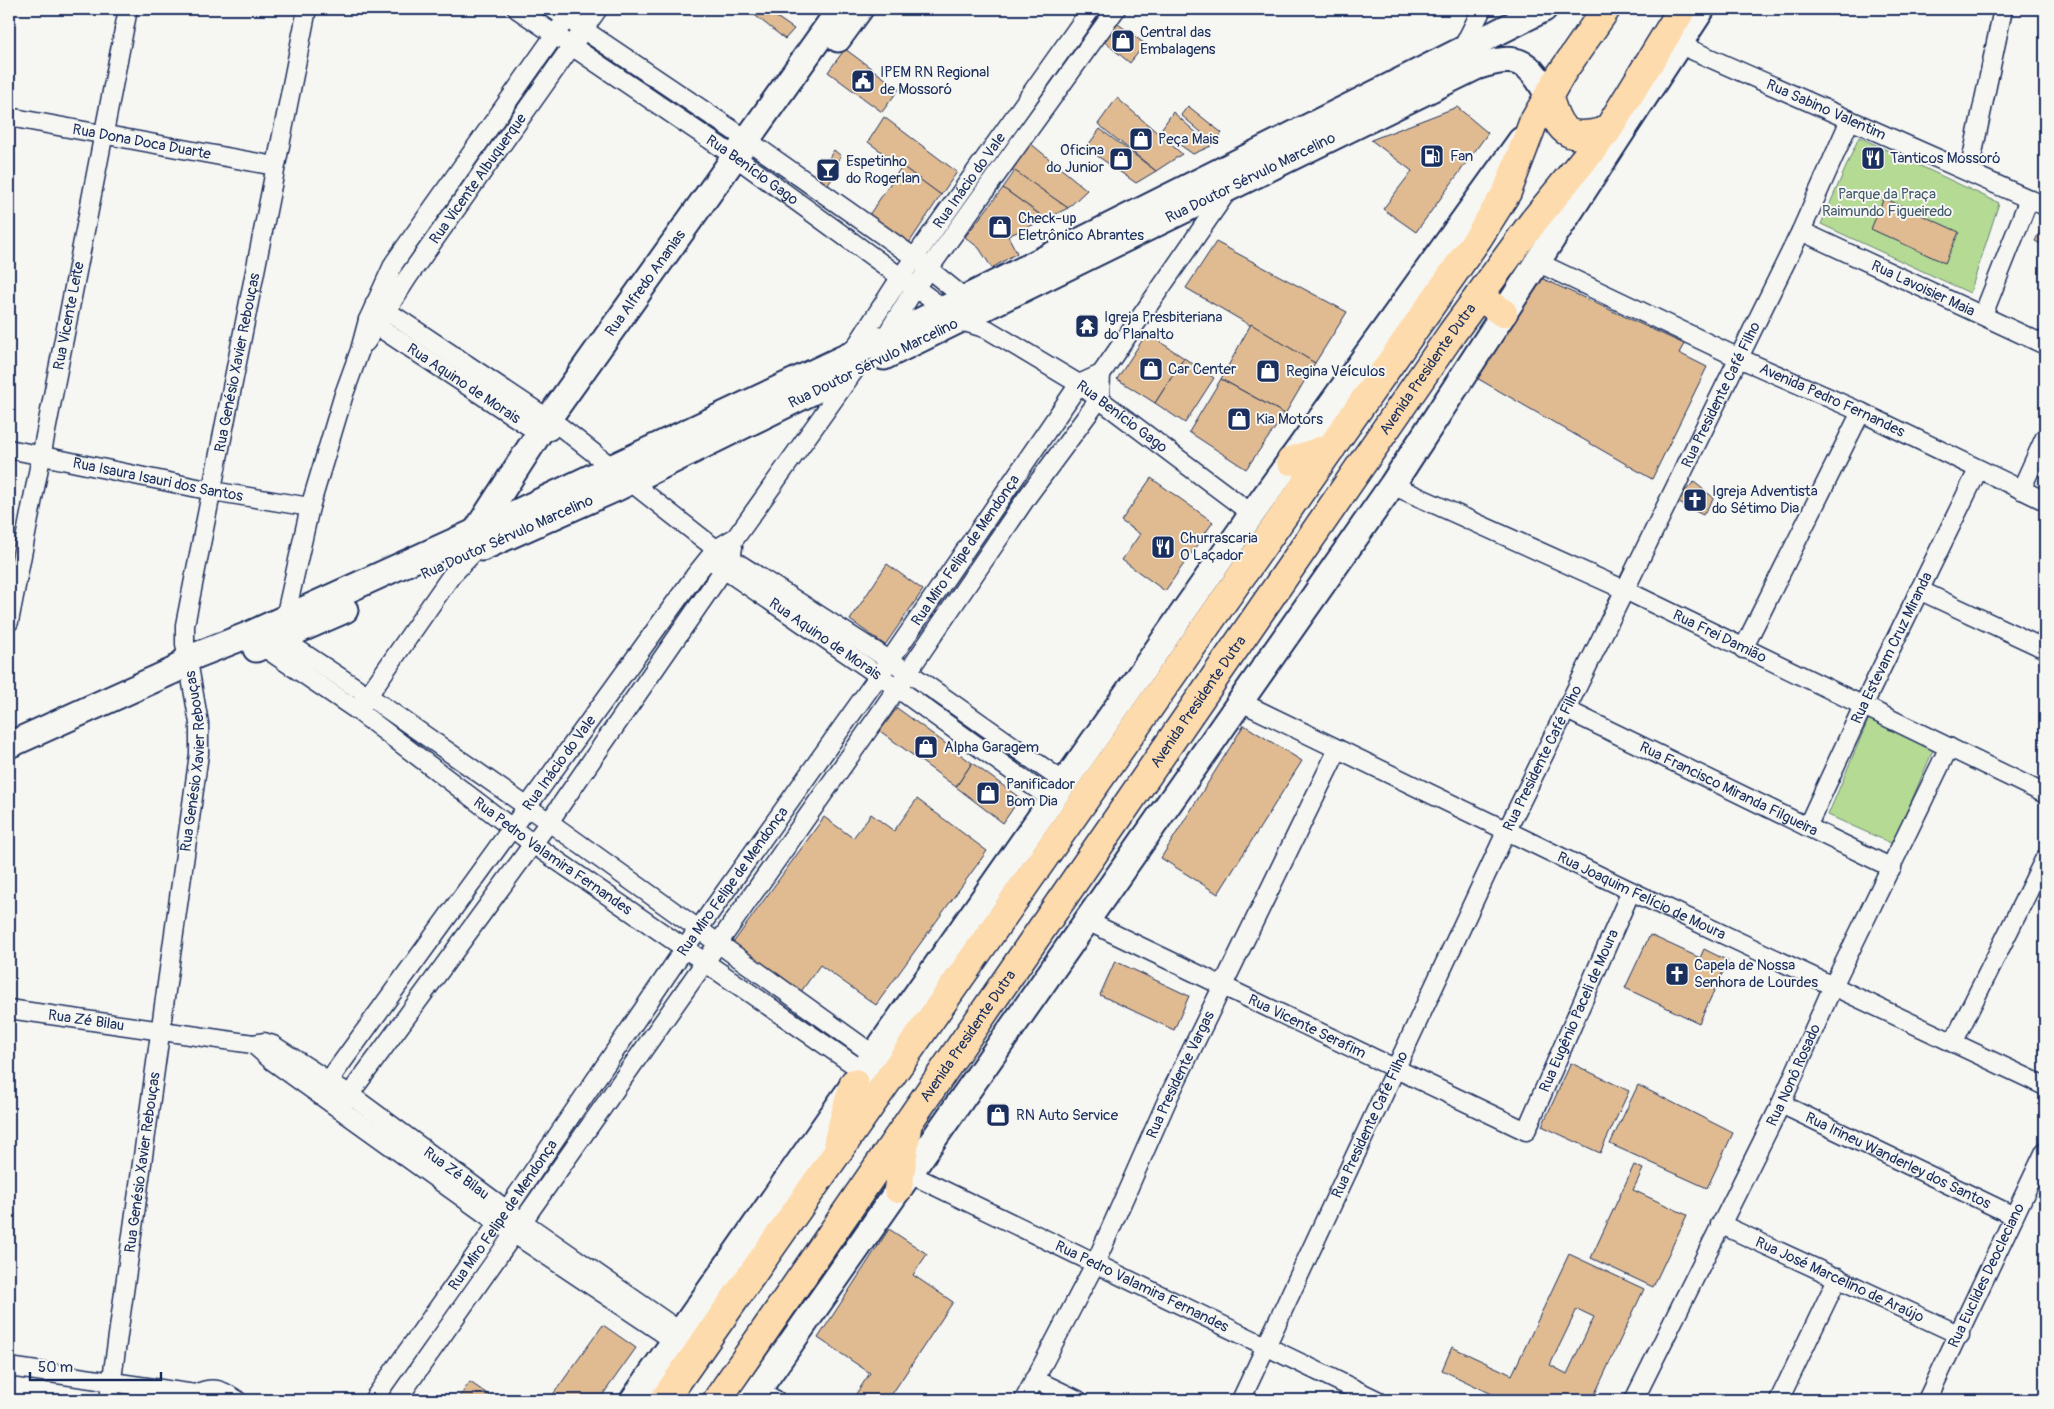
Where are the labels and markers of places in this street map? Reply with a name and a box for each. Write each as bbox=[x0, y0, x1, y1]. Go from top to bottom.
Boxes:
place label: Central das Embalagens bbox=[1140, 23, 1216, 59]
shop icon: Central das Embalagens bbox=[1110, 28, 1136, 54]
place label: IPEM RN Regional de Mossoró bbox=[880, 63, 990, 99]
public building icon: IPEM RN Regional de Mossoró bbox=[850, 68, 876, 94]
shop icon: Peça Mais bbox=[1128, 126, 1154, 152]
place label: Peça Mais bbox=[1158, 130, 1219, 149]
place label: Oficina do Junior bbox=[1046, 141, 1105, 177]
fuel station icon: Fan bbox=[1419, 143, 1445, 169]
restaurant icon: Tanticos Mossoró bbox=[1860, 145, 1886, 171]
shop icon: Oficina do Junior bbox=[1108, 146, 1134, 172]
place label: Fan bbox=[1450, 147, 1473, 166]
place label: Tanticos Mossoró bbox=[1890, 149, 2001, 168]
place label: Espetinho do Rogerlan bbox=[846, 152, 920, 188]
bar icon: Espetinho do Rogerlan bbox=[815, 157, 841, 183]
place label: Check-up Eletrônico Abrantes bbox=[1018, 209, 1144, 245]
shop icon: Check-up Eletrônico Abrantes bbox=[987, 214, 1013, 240]
place label: Igreja Presbiteriana do Planalto bbox=[1104, 308, 1223, 344]
temple icon: Igreja Presbiteriana do Planalto bbox=[1074, 313, 1100, 339]
shop icon: Car Center bbox=[1138, 356, 1164, 382]
shop icon: Regina Veículos bbox=[1255, 358, 1281, 384]
place label: Car Center bbox=[1168, 360, 1237, 379]
place label: Regina Veículos bbox=[1286, 362, 1385, 381]
shop icon: Kia Motors bbox=[1226, 406, 1252, 432]
place label: Kia Motors bbox=[1256, 410, 1323, 429]
place label: Igreja Adventista do Sétimo Dia bbox=[1712, 482, 1818, 518]
church icon: Igreja Adventista do Sétimo Dia bbox=[1682, 487, 1708, 513]
place label: Churrascaria O Laçador bbox=[1180, 529, 1258, 565]
restaurant icon: Churrascaria O Laçador bbox=[1150, 534, 1176, 560]
shop icon: Alpha Garagem bbox=[913, 734, 939, 760]
place label: Alpha Garagem bbox=[944, 738, 1039, 757]
place label: Panificador Bom Dia bbox=[1006, 775, 1076, 811]
shop icon: Panificador Bom Dia bbox=[975, 780, 1001, 806]
place label: Capela de Nossa Senhora de Lourdes bbox=[1694, 956, 1818, 992]
church icon: Capela de Nossa Senhora de Lourdes bbox=[1664, 961, 1690, 987]
shop icon: RN Auto Service bbox=[985, 1102, 1011, 1128]
place label: RN Auto Service bbox=[1016, 1106, 1119, 1125]

